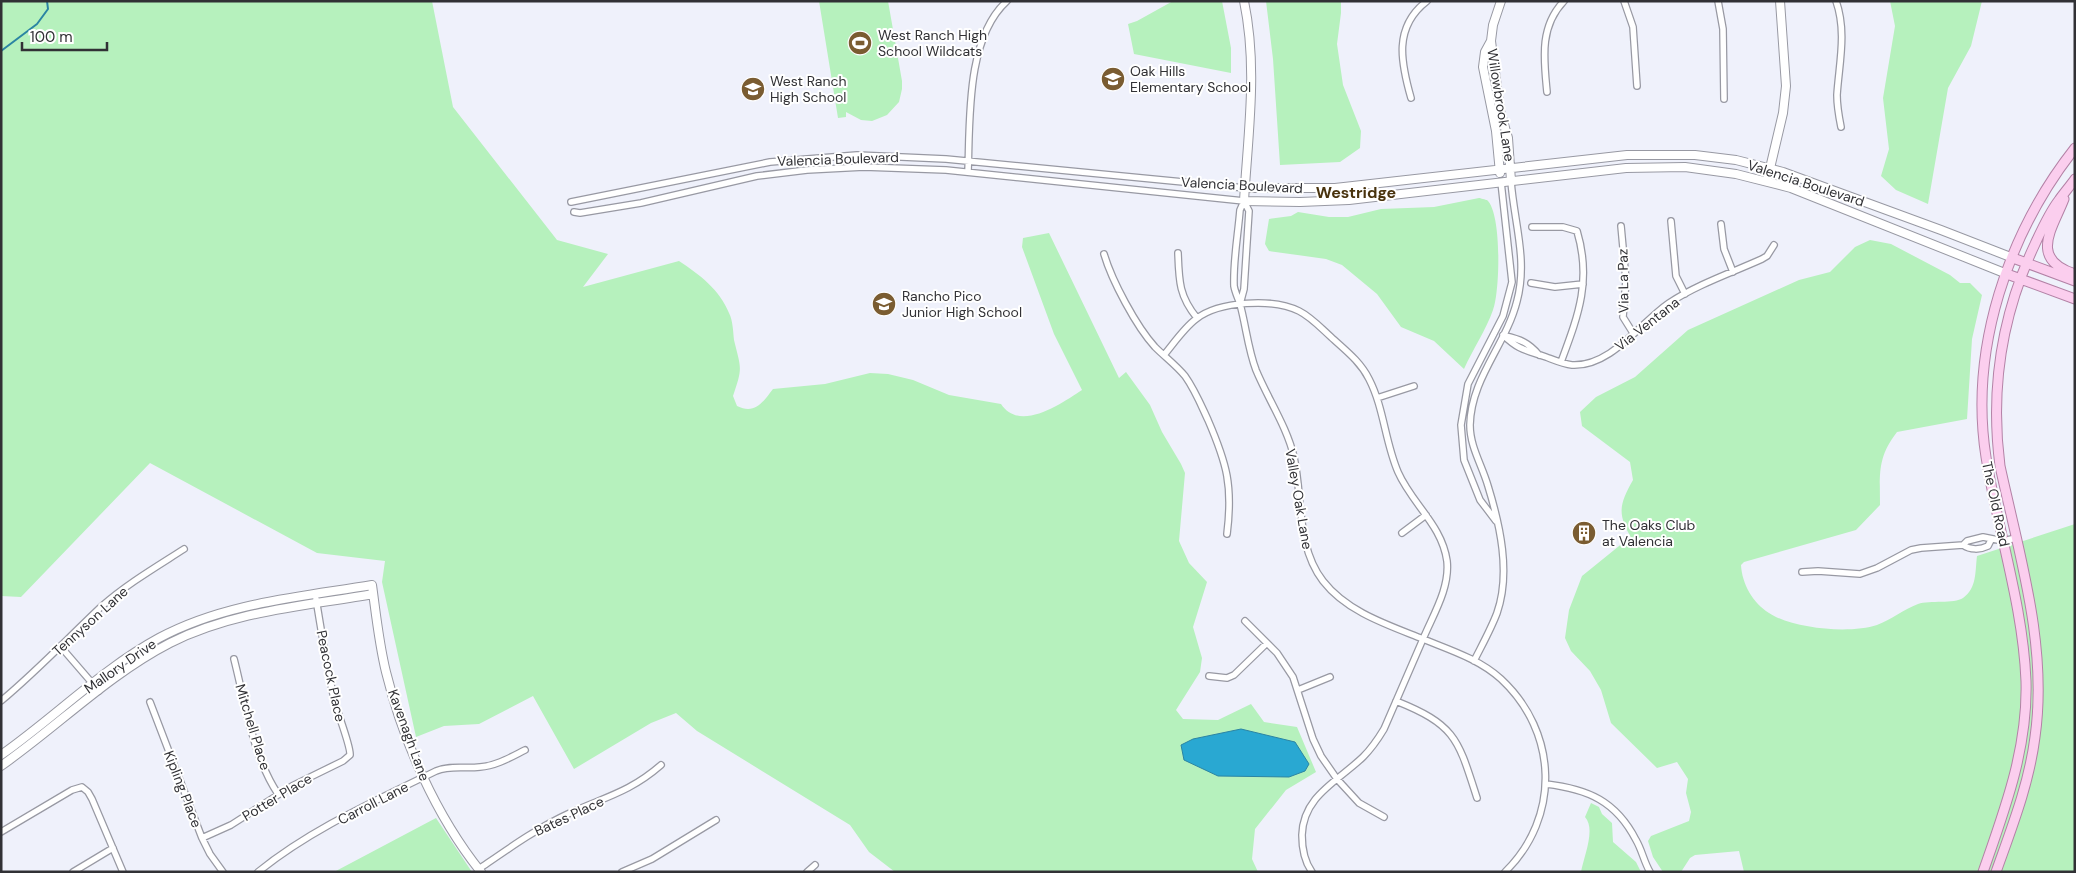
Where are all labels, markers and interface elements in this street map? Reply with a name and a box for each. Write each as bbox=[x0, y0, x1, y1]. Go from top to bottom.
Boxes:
scale bar bbox=[22, 20, 108, 52]
place label: West Ranch High School Wildcats bbox=[878, 26, 987, 60]
text: 100 m bbox=[30, 27, 73, 47]
sports icon: West Ranch High School Wildcats bbox=[847, 30, 873, 56]
street label: Willowbrook Lane bbox=[1483, 47, 1519, 163]
place label: Oak Hills Elementary School bbox=[1130, 62, 1251, 96]
school or university icon: Oak Hills Elementary School bbox=[1100, 66, 1126, 92]
place label: West Ranch High School bbox=[770, 72, 847, 106]
school or university icon: West Ranch High School bbox=[740, 76, 766, 102]
street label: Valencia Boulevard bbox=[777, 148, 899, 170]
street label: Valencia Boulevard bbox=[1745, 156, 1867, 210]
street label: Valencia Boulevard bbox=[1181, 173, 1303, 197]
district label: Westridge bbox=[1316, 182, 1396, 203]
street label: Via La Paz bbox=[1613, 249, 1633, 313]
place label: Rancho Pico Junior High School bbox=[902, 287, 1022, 321]
school or university icon: Rancho Pico Junior High School bbox=[871, 291, 897, 317]
street label: Via Ventana bbox=[1611, 293, 1683, 355]
street label: Valley Oak Lane bbox=[1281, 447, 1317, 551]
street label: The Old Road bbox=[1978, 460, 2014, 548]
place label: The Oaks Club at Valencia bbox=[1602, 516, 1696, 550]
building icon: The Oaks Club at Valencia bbox=[1571, 520, 1597, 546]
street label: Tennyson Lane bbox=[48, 582, 132, 660]
street label: Peacock Place bbox=[313, 629, 350, 723]
street label: Mallory Drive bbox=[81, 635, 160, 697]
street label: Mitchell Place bbox=[231, 682, 275, 772]
street label: Kavenagh Lane bbox=[384, 687, 434, 783]
street label: Kipling Place bbox=[160, 748, 206, 830]
street label: Potter Place bbox=[239, 769, 315, 825]
street label: Carroll Lane bbox=[335, 777, 411, 828]
street label: Bates Place bbox=[531, 792, 607, 840]

